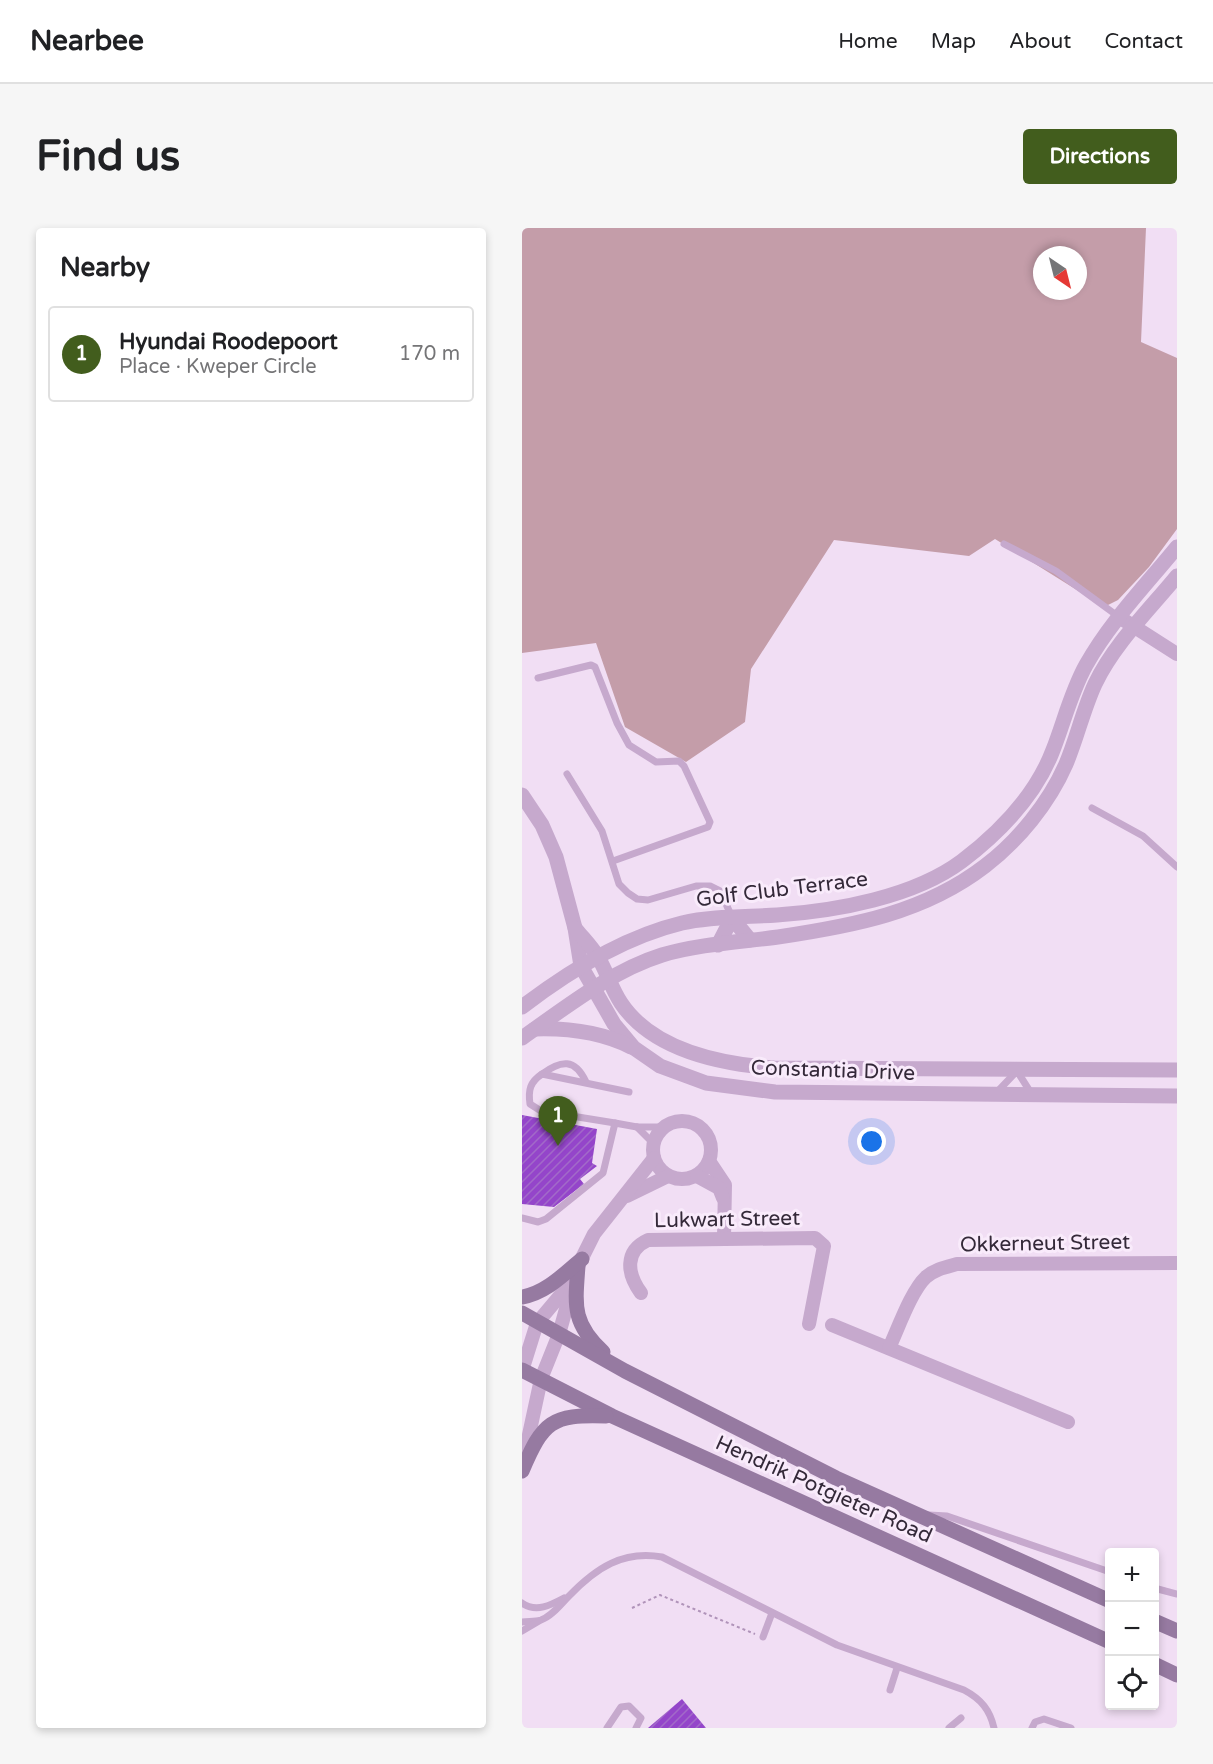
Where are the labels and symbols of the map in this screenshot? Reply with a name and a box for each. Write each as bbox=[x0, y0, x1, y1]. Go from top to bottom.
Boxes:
north arrow bbox=[1033, 246, 1087, 300]
street label: Golf Club Terrace bbox=[695, 867, 870, 912]
street label: Constantia Drive bbox=[750, 1055, 916, 1086]
pin: 1 bbox=[538, 1096, 578, 1146]
your location bbox=[857, 1127, 886, 1156]
street label: Lukwart Street bbox=[654, 1206, 800, 1233]
street label: Okkerneut Street bbox=[960, 1230, 1130, 1257]
street label: Hendrik Potgieter Road bbox=[712, 1430, 936, 1549]

